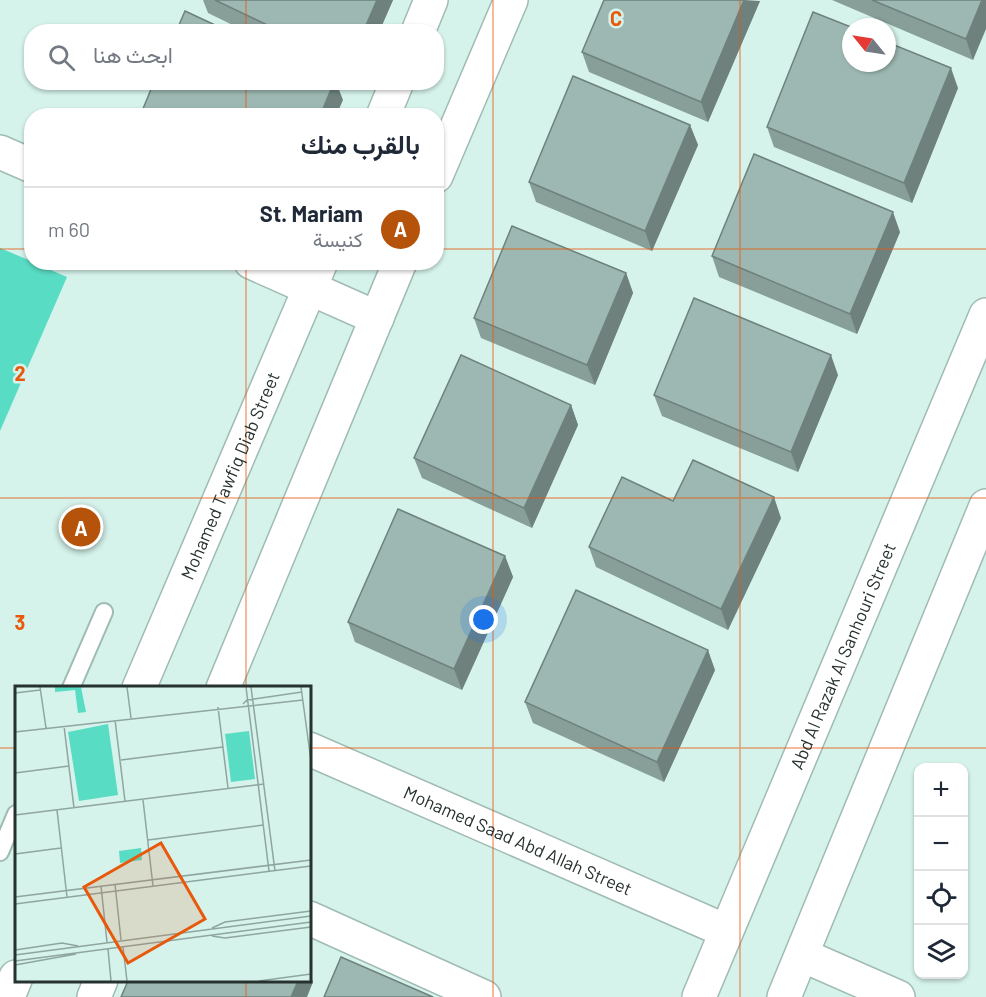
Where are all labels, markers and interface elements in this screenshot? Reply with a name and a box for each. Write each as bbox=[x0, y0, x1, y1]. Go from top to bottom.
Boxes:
text: C bbox=[610, 6, 622, 30]
north arrow bbox=[842, 18, 896, 72]
search box bbox=[24, 24, 444, 90]
icon: search bbox=[45, 41, 78, 74]
text: ابحث هنا bbox=[93, 41, 173, 67]
text: بالقرب منك bbox=[301, 128, 420, 159]
text: St. Mariam bbox=[260, 200, 363, 226]
text: 60 m bbox=[48, 217, 90, 241]
text: A bbox=[394, 217, 407, 241]
text: كنيسة bbox=[313, 227, 363, 251]
text: 2 bbox=[14, 361, 26, 385]
street label: Mohamed Tawfiq Diab Street bbox=[176, 368, 284, 583]
pin: A bbox=[62, 504, 100, 550]
street label: Abd Al Razak Al Sanhouri Street bbox=[785, 539, 900, 773]
your location bbox=[469, 605, 498, 634]
text: 3 bbox=[15, 610, 25, 634]
inset map bbox=[15, 686, 310, 982]
map controls bbox=[914, 763, 968, 979]
button: + bbox=[914, 763, 968, 817]
street label: Mohamed Saad Abd Allah Street bbox=[400, 781, 635, 900]
button: − bbox=[914, 817, 968, 871]
button: locate bbox=[914, 871, 968, 925]
button: layers bbox=[914, 925, 968, 979]

